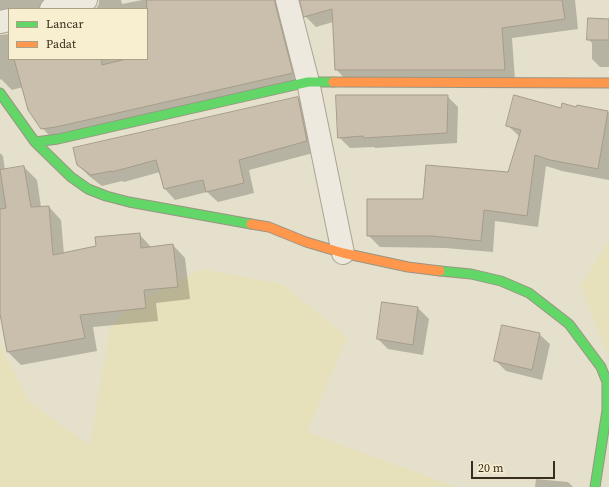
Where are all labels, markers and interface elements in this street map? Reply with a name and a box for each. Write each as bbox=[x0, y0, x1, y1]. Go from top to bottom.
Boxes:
legend bbox=[8, 8, 148, 60]
text: Lancar bbox=[46, 16, 83, 32]
text: Padat bbox=[46, 36, 76, 52]
scale bar bbox=[473, 453, 557, 479]
text: 20 m bbox=[478, 460, 504, 476]

